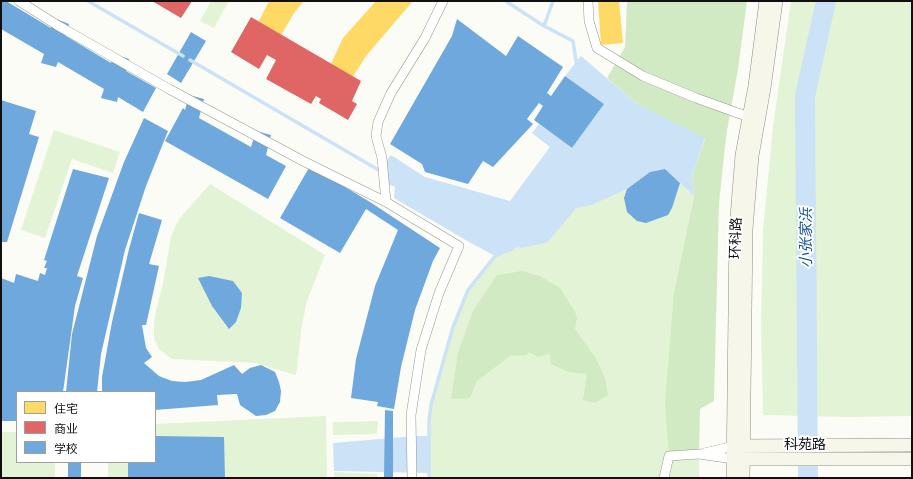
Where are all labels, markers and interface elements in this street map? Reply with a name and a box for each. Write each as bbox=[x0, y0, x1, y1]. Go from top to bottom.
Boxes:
water label: 小张家浜 bbox=[797, 208, 815, 268]
street label: 环科路 bbox=[727, 217, 745, 259]
legend bbox=[16, 391, 156, 463]
text: 住宅 bbox=[54, 400, 78, 416]
text: 商业 bbox=[54, 420, 78, 436]
street label: 科苑路 bbox=[784, 437, 826, 453]
text: 学校 bbox=[54, 440, 78, 456]

